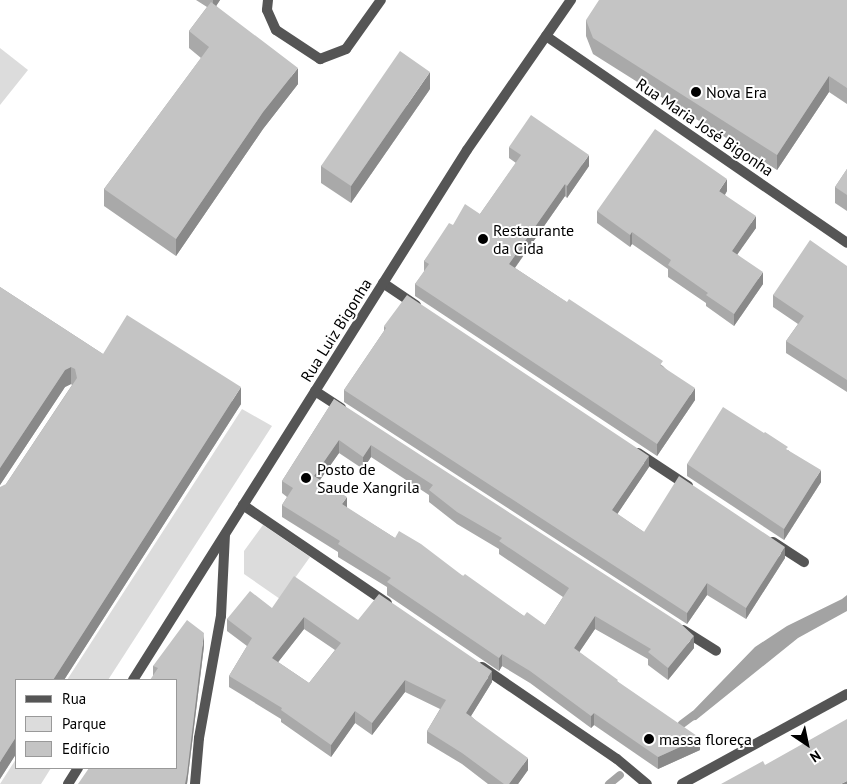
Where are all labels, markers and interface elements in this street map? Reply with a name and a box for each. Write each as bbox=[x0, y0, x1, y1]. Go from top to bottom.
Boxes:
street label: Rua Maria José Bigonha bbox=[633, 74, 777, 180]
place label: Nova Era bbox=[706, 82, 767, 102]
marker: Nova Era bbox=[690, 86, 702, 98]
place label: Restaurante da Cida bbox=[493, 220, 574, 258]
marker: Restaurante da Cida bbox=[477, 233, 489, 245]
street label: Rua Luiz Bigonha bbox=[296, 275, 376, 385]
place label: Posto de Saude Xangrila bbox=[317, 459, 420, 497]
marker: Posto de Saude Xangrila bbox=[299, 471, 313, 485]
legend bbox=[15, 679, 178, 769]
text: Rua bbox=[62, 689, 86, 708]
text: Parque bbox=[62, 714, 106, 733]
north arrow bbox=[782, 719, 832, 769]
place label: massa floreça bbox=[659, 729, 752, 749]
marker: massa floreça bbox=[643, 733, 655, 745]
text: Edifício bbox=[62, 739, 110, 758]
text: N bbox=[807, 746, 824, 766]

